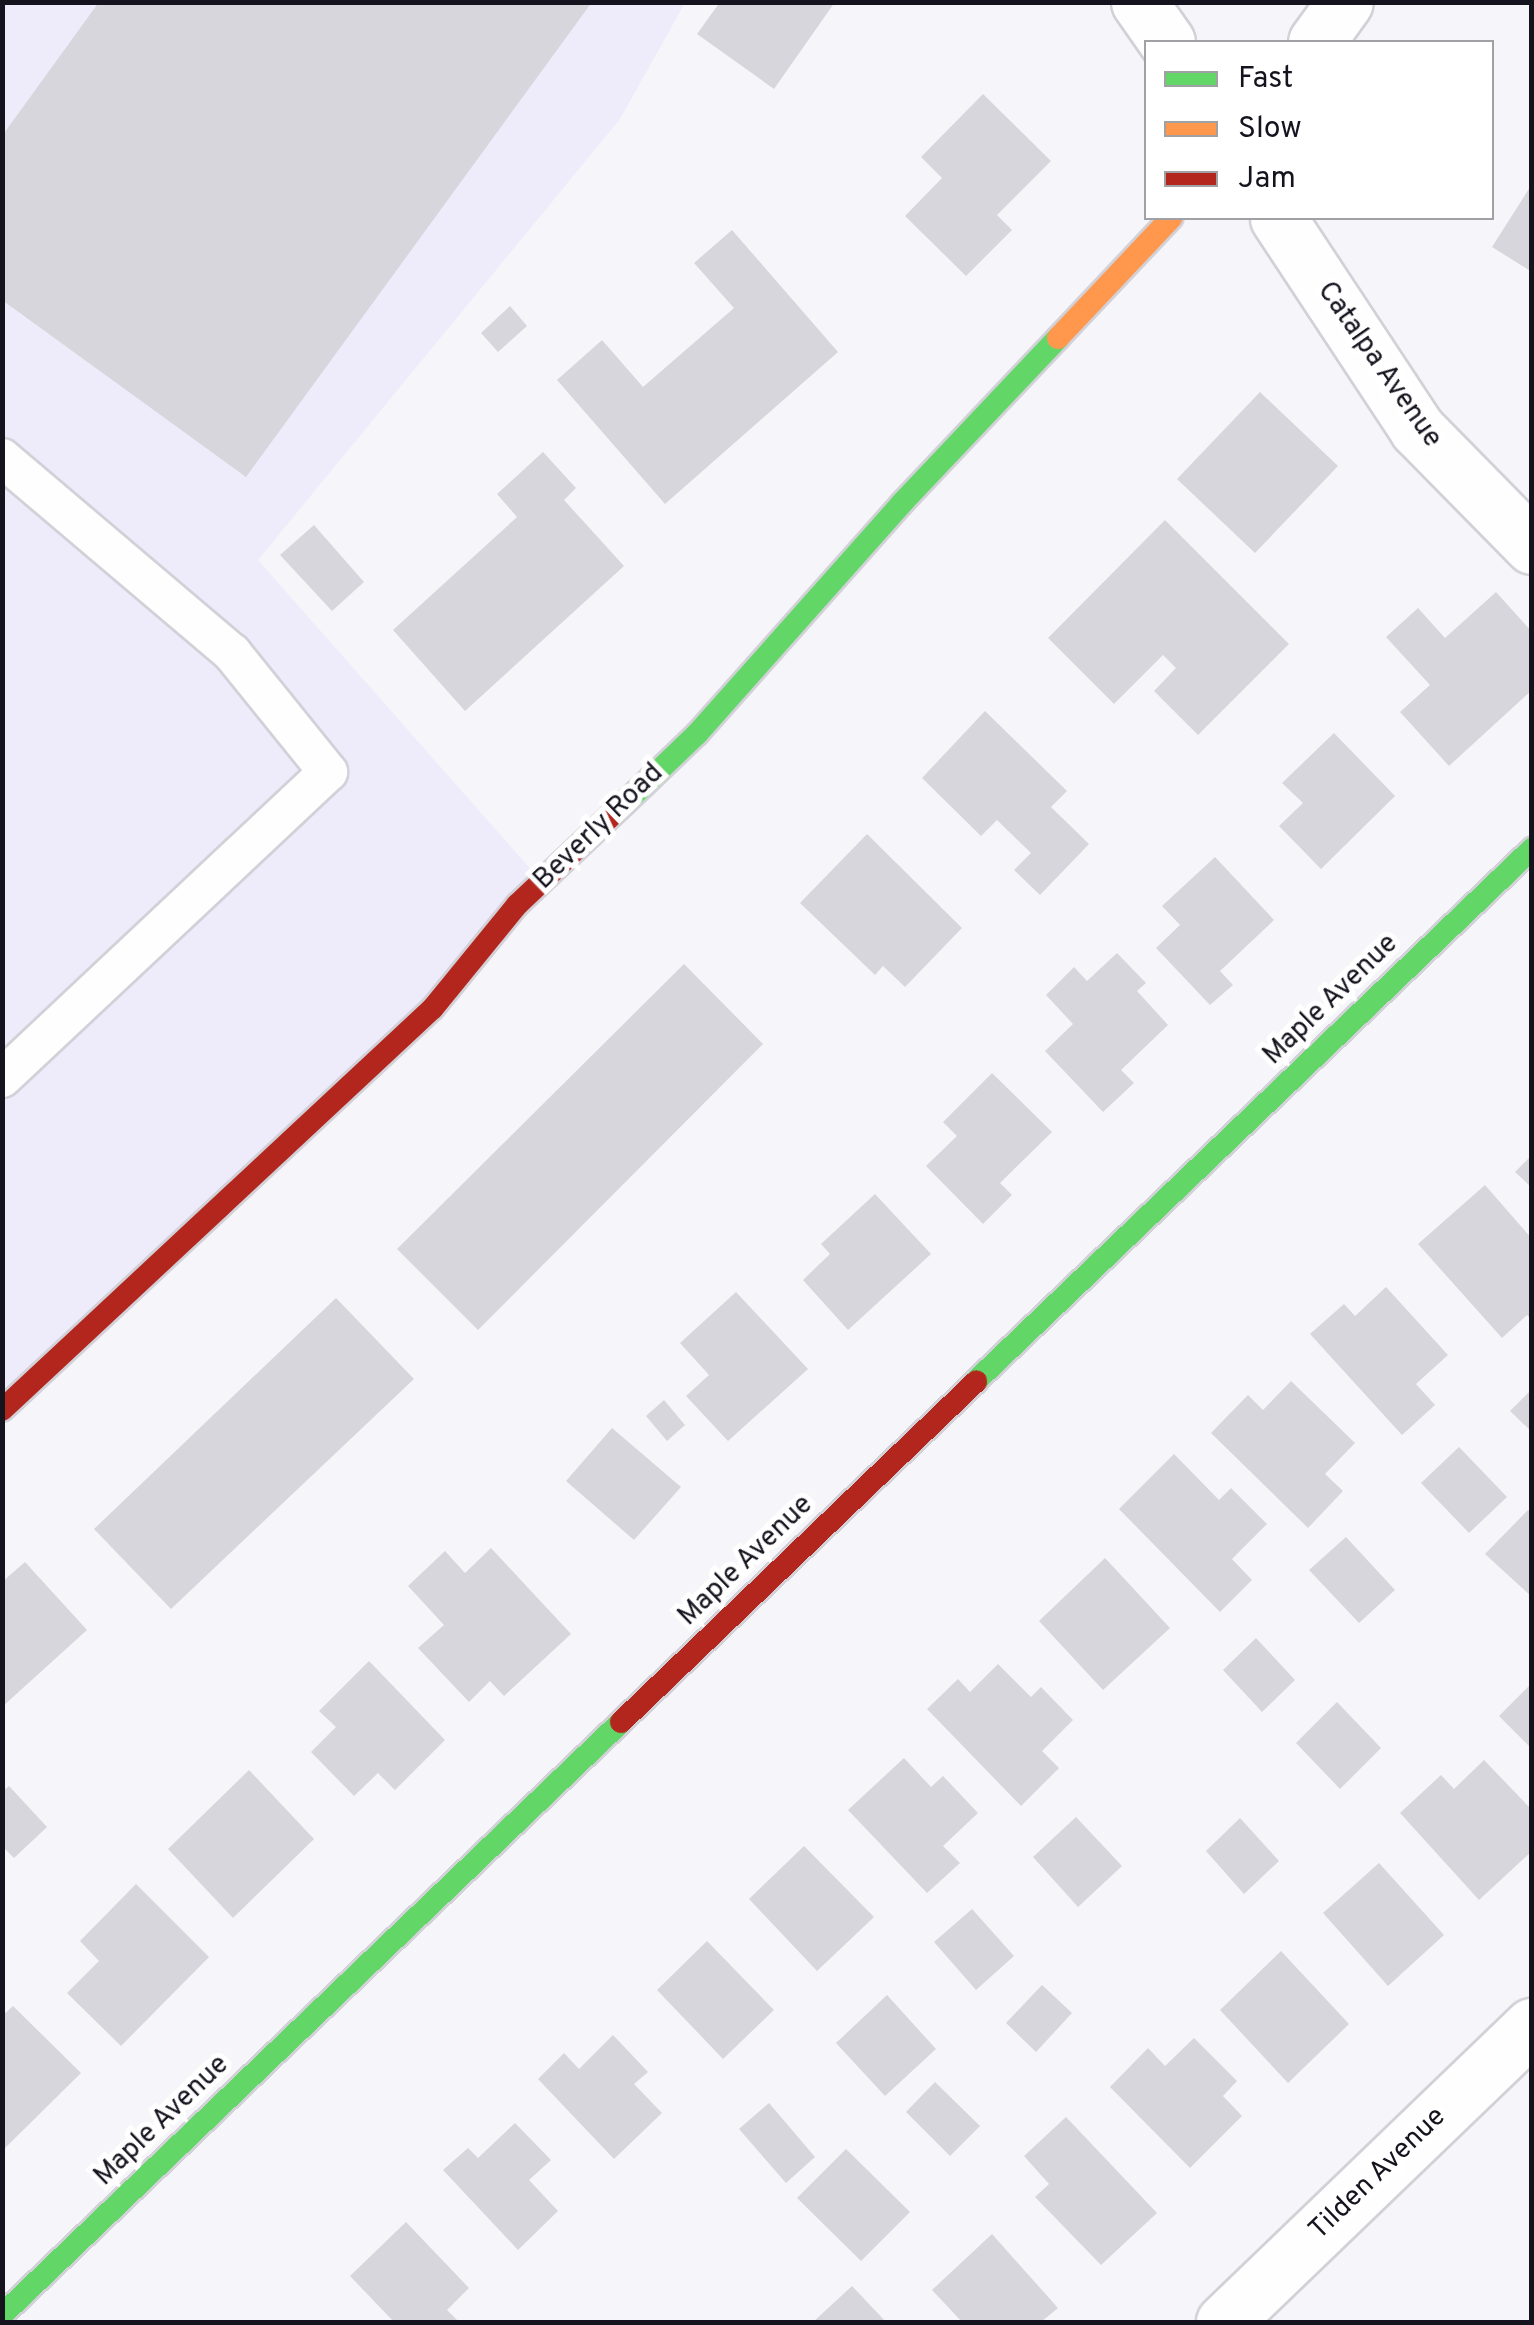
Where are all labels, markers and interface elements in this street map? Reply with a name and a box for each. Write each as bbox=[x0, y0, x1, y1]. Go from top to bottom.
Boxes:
legend bbox=[1144, 40, 1494, 220]
text: Fast bbox=[1238, 61, 1293, 98]
text: Slow bbox=[1238, 111, 1302, 148]
text: Jam bbox=[1238, 161, 1296, 198]
street label: Catalpa Avenue bbox=[1309, 275, 1449, 455]
street label: Beverly Road bbox=[527, 757, 671, 897]
street label: Maple Avenue bbox=[1256, 927, 1406, 1073]
street label: Maple Avenue bbox=[671, 1488, 821, 1634]
street label: Maple Avenue bbox=[87, 2048, 237, 2194]
street label: Tilden Avenue bbox=[1302, 2100, 1454, 2248]

